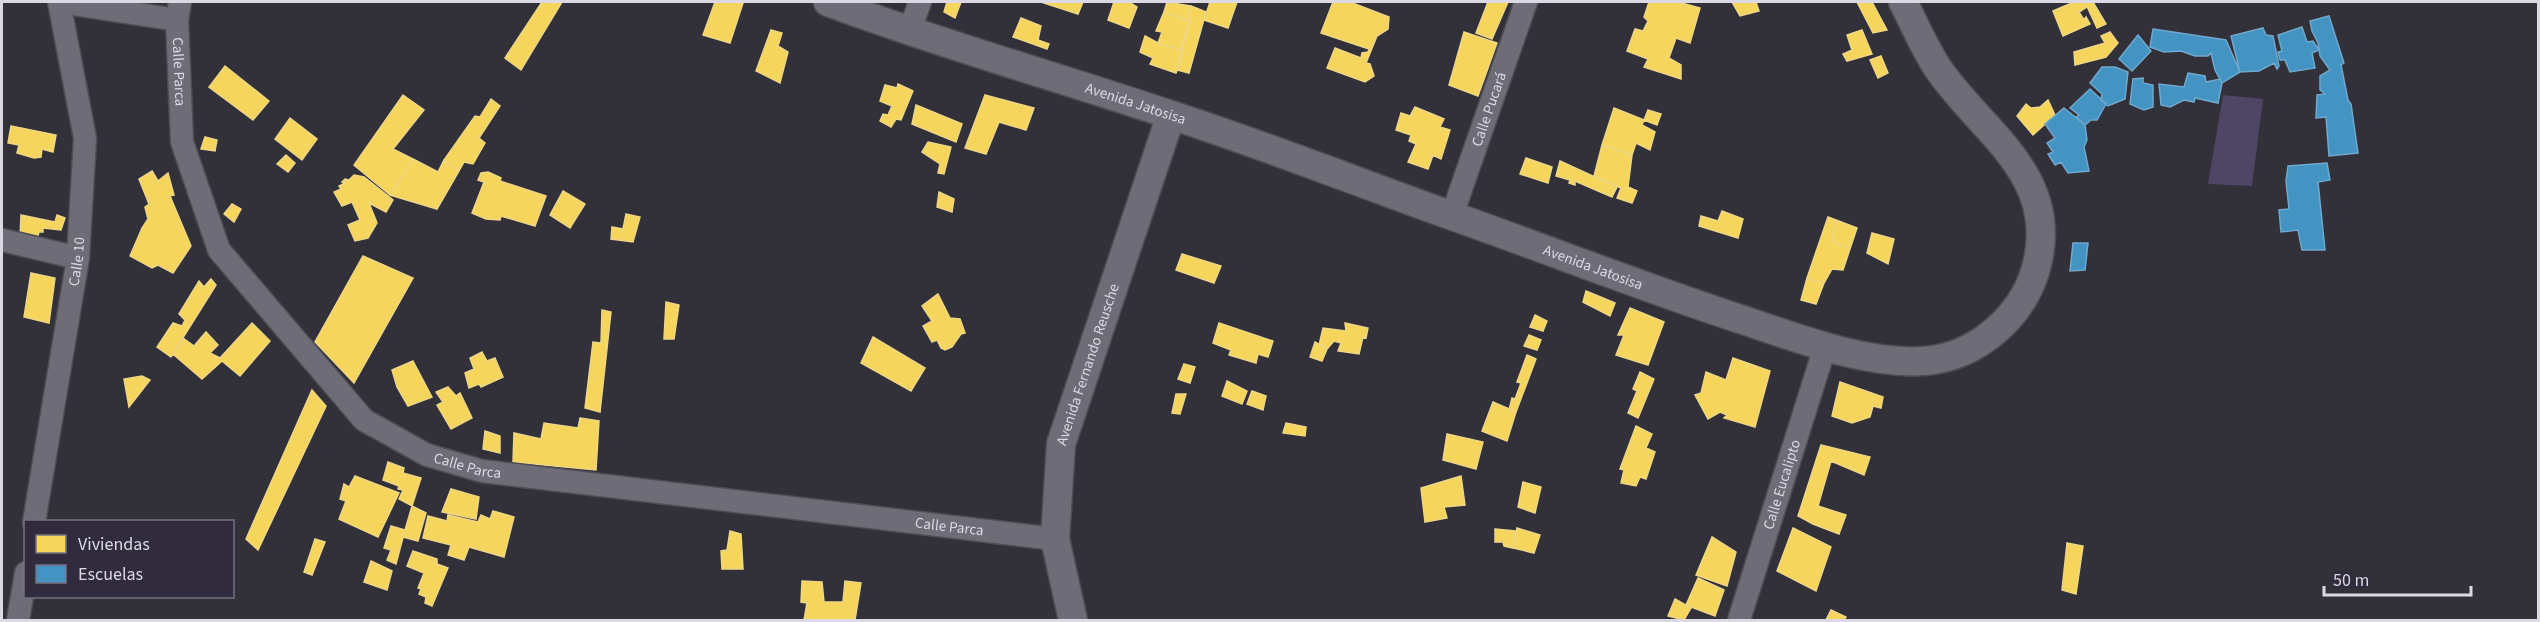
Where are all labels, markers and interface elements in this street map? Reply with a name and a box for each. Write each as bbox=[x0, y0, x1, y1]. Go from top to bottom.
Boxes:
street label: Calle Parca bbox=[167, 37, 191, 107]
street label: Calle Pucará bbox=[1466, 69, 1511, 149]
street label: Avenida Jatosisa bbox=[1083, 77, 1189, 130]
street label: Calle 10 bbox=[63, 236, 90, 288]
street label: Avenida Jatosisa bbox=[1540, 239, 1646, 295]
street label: Avenida Fernando Reusche bbox=[1051, 281, 1124, 448]
street label: Calle Eucalipto bbox=[1758, 437, 1806, 532]
street label: Calle Parca bbox=[431, 447, 502, 484]
street label: Calle Parca bbox=[914, 512, 985, 541]
legend bbox=[24, 520, 234, 598]
text: Viviendas bbox=[78, 532, 150, 557]
scale bar bbox=[2324, 559, 2471, 597]
text: Escuelas bbox=[78, 562, 143, 587]
text: 50 m bbox=[2333, 568, 2369, 593]

